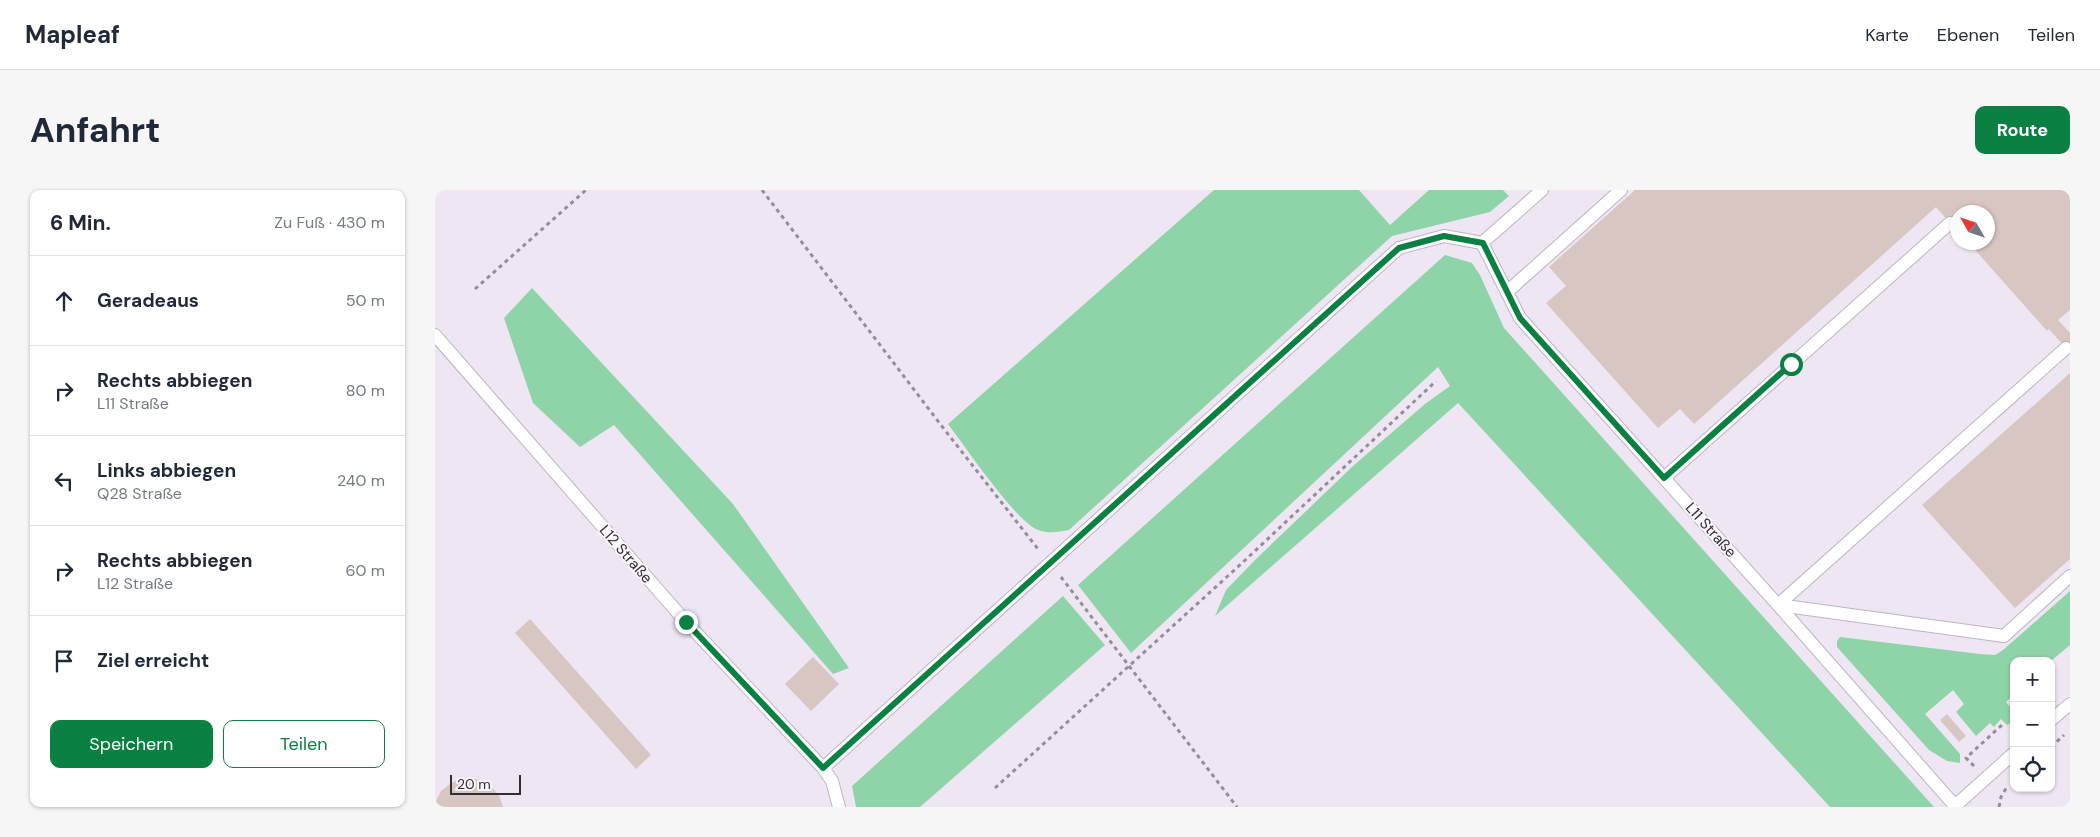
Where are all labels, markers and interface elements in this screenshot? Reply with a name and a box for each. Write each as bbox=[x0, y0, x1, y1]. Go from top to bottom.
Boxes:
text: Mapleaf bbox=[25, 19, 120, 50]
text: Karte bbox=[1865, 23, 1909, 47]
text: Ebenen bbox=[1937, 23, 1999, 47]
text: Teilen bbox=[2027, 23, 2075, 47]
button: Route bbox=[1975, 106, 2070, 154]
text: Anfahrt bbox=[30, 107, 160, 153]
north arrow bbox=[1950, 205, 1995, 250]
text: 6 Min. bbox=[50, 209, 111, 237]
text: Zu Fuß · 430 m bbox=[274, 212, 385, 233]
icon: ahead bbox=[50, 287, 78, 315]
text: Geradeaus bbox=[97, 288, 199, 313]
text: 50 m bbox=[346, 290, 385, 311]
route start bbox=[1780, 353, 1803, 376]
text: Rechts abbiegen bbox=[97, 368, 252, 393]
icon: right bbox=[50, 377, 78, 405]
text: 80 m bbox=[346, 380, 385, 401]
text: L11 Straße bbox=[97, 393, 169, 414]
text: Links abbiegen bbox=[97, 458, 236, 483]
icon: left bbox=[50, 467, 78, 495]
text: 240 m bbox=[337, 470, 385, 491]
text: Q28 Straße bbox=[97, 483, 182, 504]
street label: L11 Straße bbox=[1681, 498, 1741, 562]
street label: L12 Straße bbox=[595, 521, 657, 587]
text: Rechts abbiegen bbox=[97, 548, 252, 573]
icon: right bbox=[50, 557, 78, 585]
text: 60 m bbox=[345, 560, 385, 581]
text: L12 Straße bbox=[97, 573, 173, 594]
route end bbox=[675, 611, 698, 634]
icon: arrive bbox=[50, 647, 78, 675]
text: Ziel erreicht bbox=[97, 648, 209, 673]
map controls bbox=[2010, 657, 2055, 792]
button: + bbox=[2010, 657, 2055, 702]
button: − bbox=[2010, 702, 2055, 747]
button: Speichern bbox=[50, 720, 213, 768]
button: Teilen bbox=[223, 720, 385, 768]
button: locate bbox=[2010, 747, 2055, 792]
scale bar bbox=[450, 772, 521, 795]
text: 20 m bbox=[457, 775, 491, 793]

